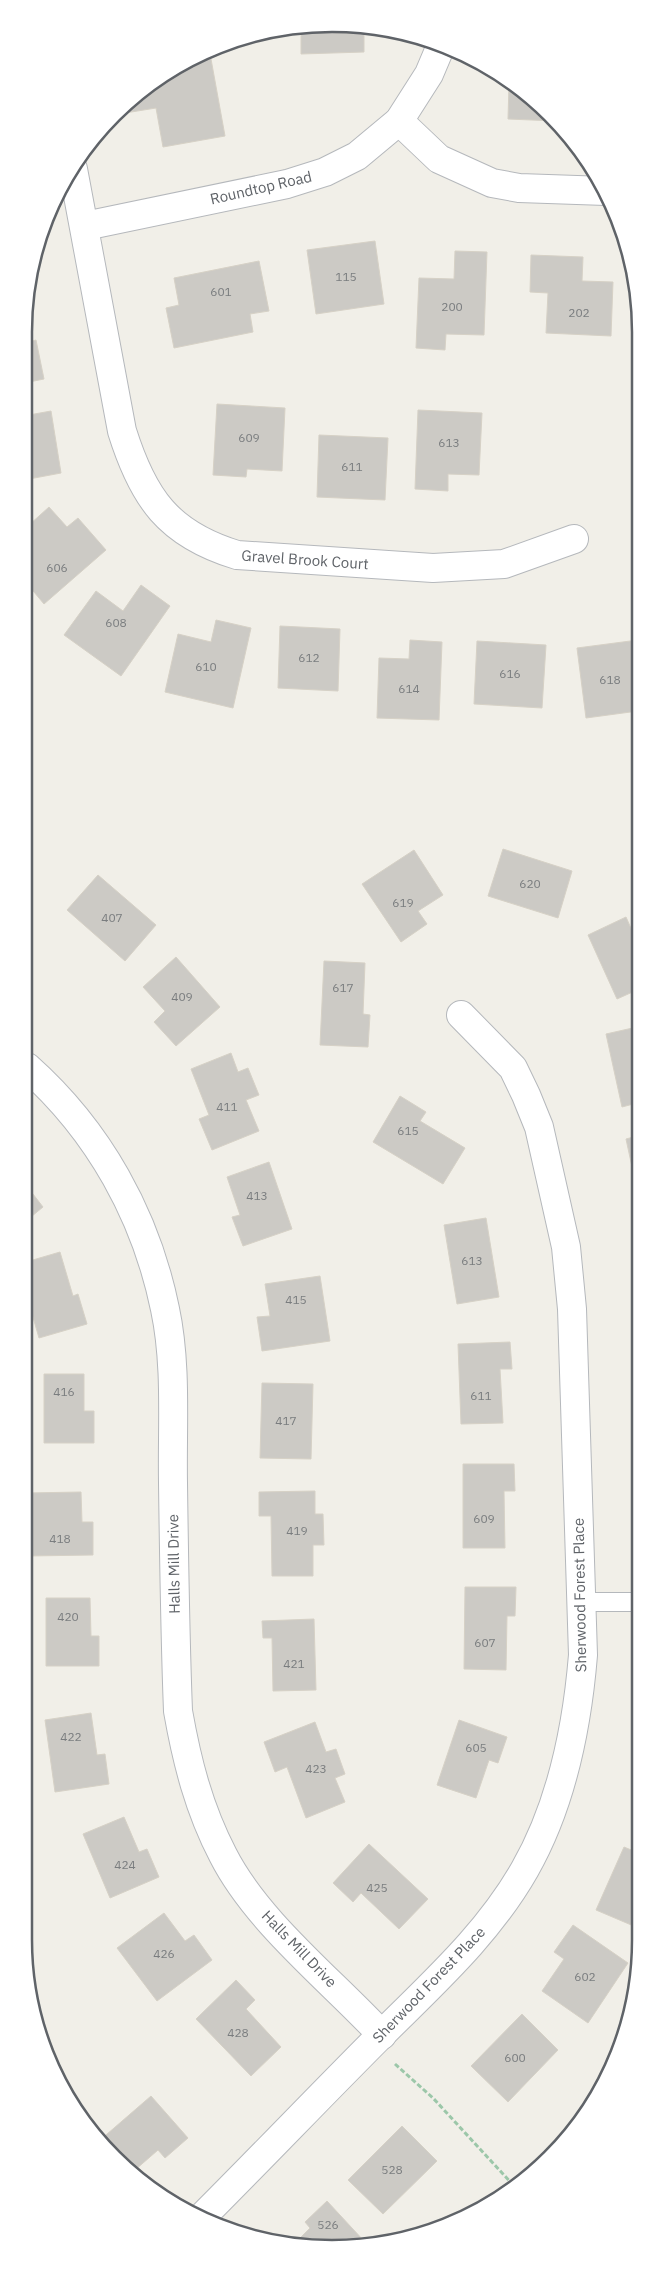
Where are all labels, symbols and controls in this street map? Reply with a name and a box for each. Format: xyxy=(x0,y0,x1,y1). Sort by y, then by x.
street label: Roundtop Road xyxy=(208,167,314,208)
house number: 115 xyxy=(335,269,357,284)
house number: 601 xyxy=(210,284,232,299)
house number: 200 xyxy=(441,299,463,314)
house number: 202 xyxy=(568,305,590,320)
house number: 609 xyxy=(238,430,260,445)
house number: 613 xyxy=(438,435,460,450)
house number: 611 xyxy=(341,459,363,474)
street label: Gravel Brook Court xyxy=(241,546,369,573)
house number: 606 xyxy=(46,560,68,575)
house number: 608 xyxy=(105,615,127,630)
house number: 612 xyxy=(298,650,320,665)
house number: 610 xyxy=(195,659,217,674)
house number: 616 xyxy=(499,666,521,681)
house number: 618 xyxy=(599,672,621,687)
house number: 614 xyxy=(398,681,420,696)
house number: 620 xyxy=(519,876,541,891)
house number: 619 xyxy=(392,895,414,910)
house number: 407 xyxy=(101,910,123,925)
house number: 617 xyxy=(332,980,354,995)
house number: 409 xyxy=(171,989,193,1004)
house number: 411 xyxy=(216,1099,238,1114)
house number: 615 xyxy=(397,1123,419,1138)
house number: 413 xyxy=(246,1188,268,1203)
house number: 613 xyxy=(461,1253,483,1268)
house number: 415 xyxy=(285,1292,307,1307)
house number: 416 xyxy=(53,1384,75,1399)
house number: 611 xyxy=(470,1388,492,1403)
house number: 417 xyxy=(275,1413,297,1428)
house number: 609 xyxy=(473,1511,495,1526)
street label: Halls Mill Drive xyxy=(163,1514,184,1614)
street label: Sherwood Forest Place xyxy=(569,1518,590,1672)
house number: 419 xyxy=(286,1523,308,1538)
house number: 418 xyxy=(49,1531,71,1546)
house number: 420 xyxy=(57,1609,79,1624)
house number: 607 xyxy=(474,1635,496,1650)
house number: 421 xyxy=(283,1656,305,1671)
house number: 422 xyxy=(60,1729,82,1744)
house number: 605 xyxy=(465,1740,487,1755)
house number: 423 xyxy=(305,1761,327,1776)
house number: 424 xyxy=(114,1857,136,1872)
house number: 425 xyxy=(366,1880,388,1895)
street label: Halls Mill Drive xyxy=(258,1906,341,1991)
street label: Sherwood Forest Place xyxy=(368,1922,489,2047)
house number: 426 xyxy=(153,1946,175,1961)
house number: 602 xyxy=(574,1969,596,1984)
house number: 428 xyxy=(227,2025,249,2040)
house number: 600 xyxy=(504,2050,526,2065)
house number: 528 xyxy=(381,2162,403,2177)
house number: 526 xyxy=(317,2217,339,2232)

